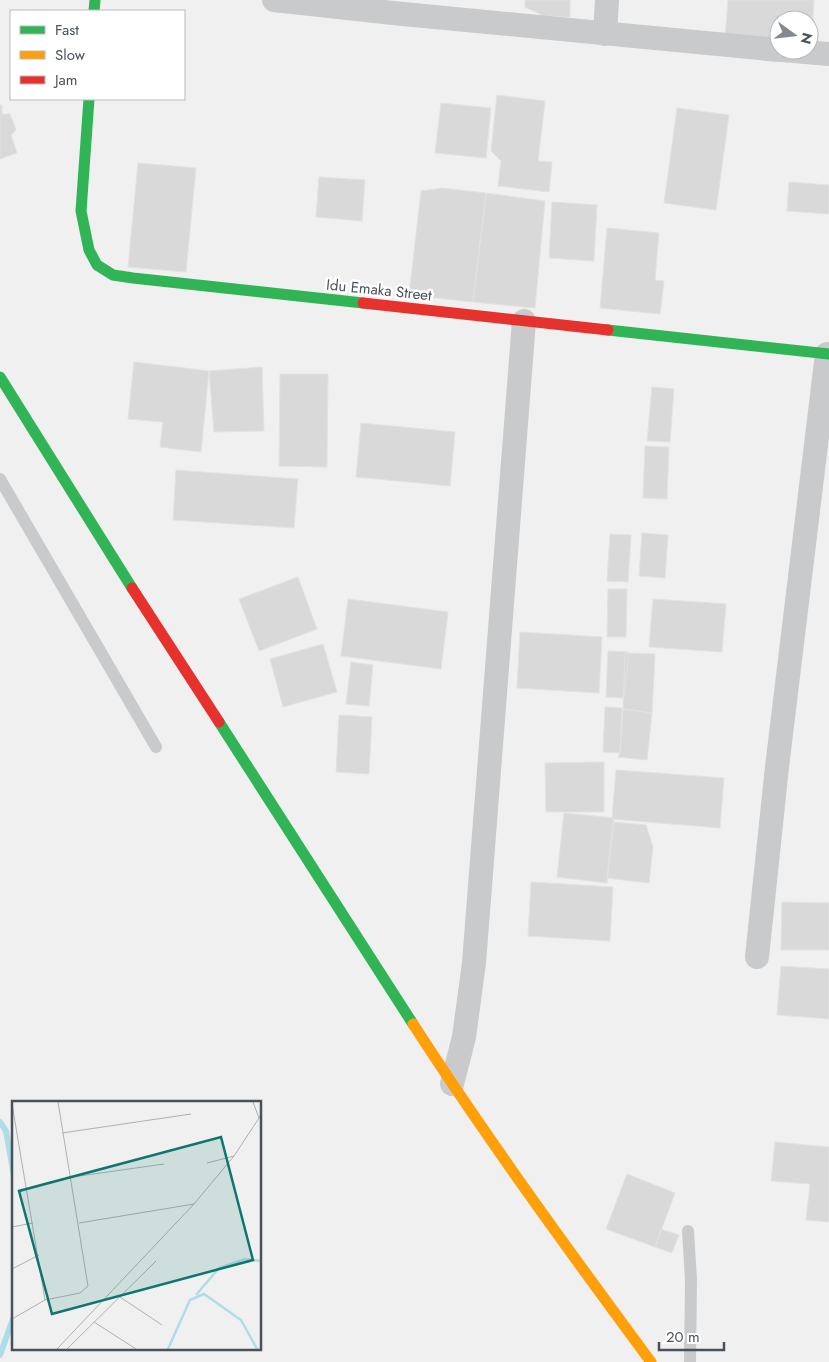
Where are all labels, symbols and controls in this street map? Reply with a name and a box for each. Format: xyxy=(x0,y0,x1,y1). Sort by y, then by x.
legend xyxy=(10,10,185,100)
north arrow xyxy=(769,10,819,60)
text: Fast xyxy=(55,19,79,41)
text: N xyxy=(795,30,818,46)
text: Slow xyxy=(55,44,86,66)
text: Jam xyxy=(53,69,78,91)
street label: Idu Emaka Street xyxy=(325,274,433,307)
inset map xyxy=(12,1101,261,1350)
scale bar xyxy=(659,1320,724,1352)
text: 20 m xyxy=(666,1326,700,1348)

